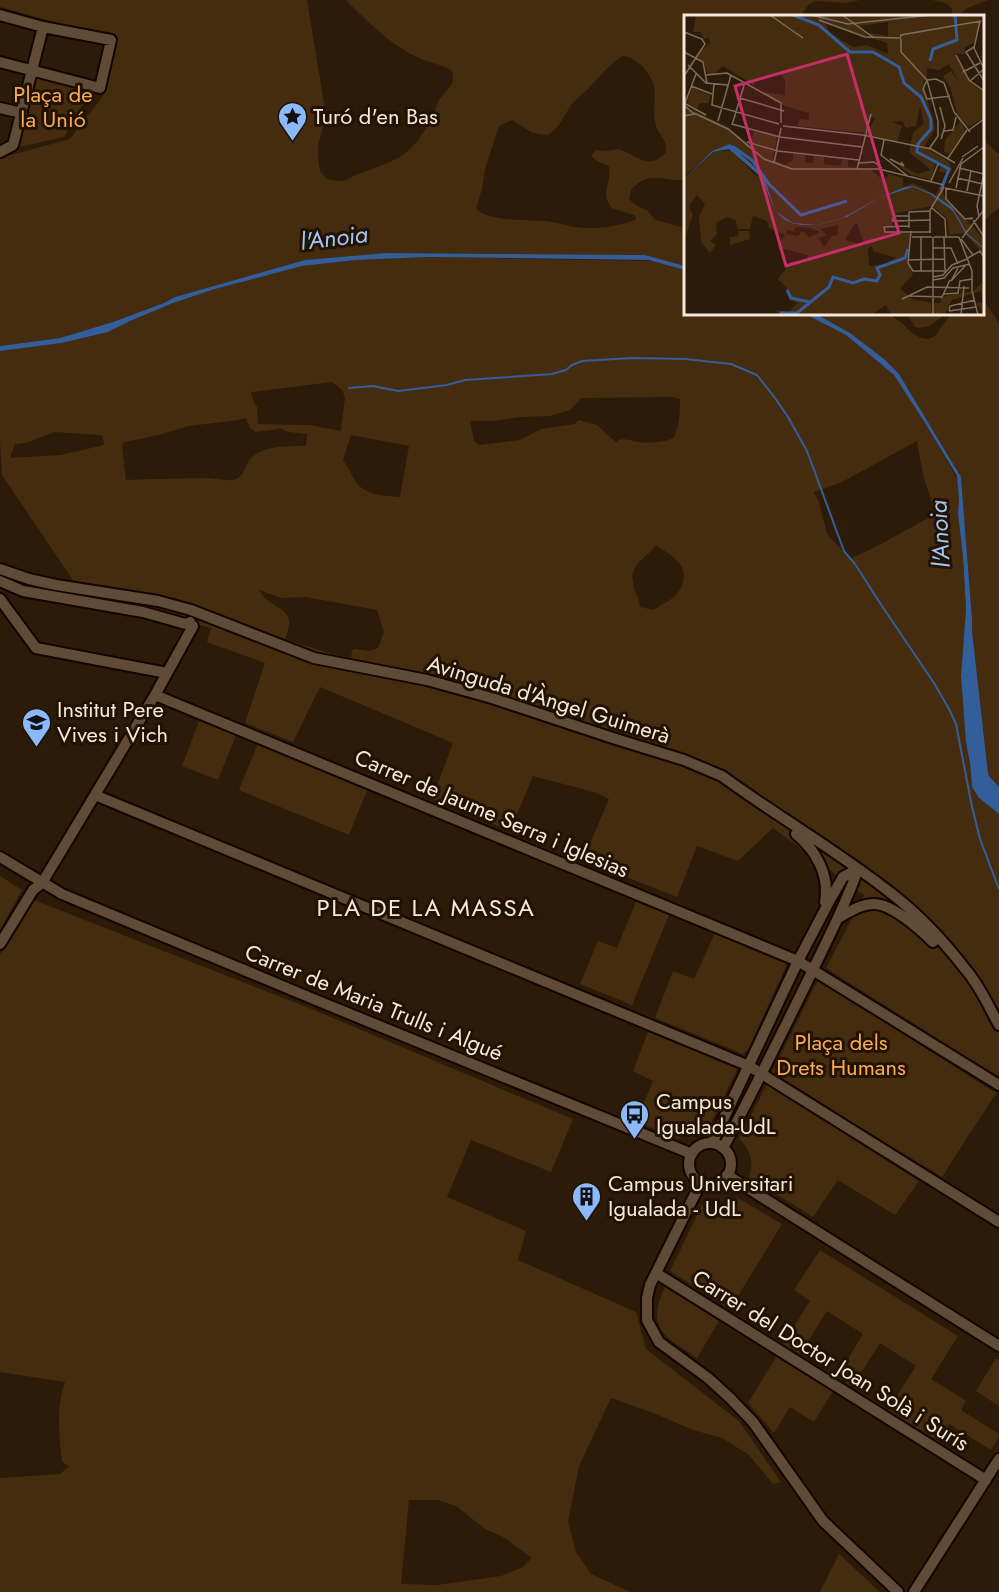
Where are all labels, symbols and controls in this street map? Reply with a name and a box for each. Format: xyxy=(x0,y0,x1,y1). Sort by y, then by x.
inset map xyxy=(684,15,984,315)
park label: Plaça de la Unió xyxy=(13,78,93,135)
place icon: Turó d'en Bas xyxy=(276,100,308,142)
place label: Turó d'en Bas xyxy=(313,100,438,132)
water label: l'Anoia xyxy=(298,216,370,259)
water label: l'Anoia xyxy=(920,499,959,569)
street label: Avinguda d'Àngel Guimerà xyxy=(424,647,674,751)
place label: Institut Pere Vives i Vich xyxy=(57,693,168,750)
school or university icon: Institut Pere Vives i Vich xyxy=(20,706,52,748)
street label: Carrer de Jaume Serra i Iglesias xyxy=(350,741,634,885)
district label: PLA DE LA MASSA xyxy=(317,890,535,925)
street label: Carrer de Maria Trulls i Algué xyxy=(240,936,508,1068)
park label: Plaça dels Drets Humans xyxy=(776,1026,906,1083)
place label: Campus Igualada-UdL xyxy=(656,1085,776,1142)
bus stop icon: Campus Igualada-UdL xyxy=(619,1098,651,1140)
place label: Campus Universitari Igualada - UdL xyxy=(608,1167,793,1224)
building icon: Campus Universitari Igualada - UdL xyxy=(571,1180,603,1222)
street label: Carrer del Doctor Joan Solà i Surís xyxy=(686,1261,976,1459)

